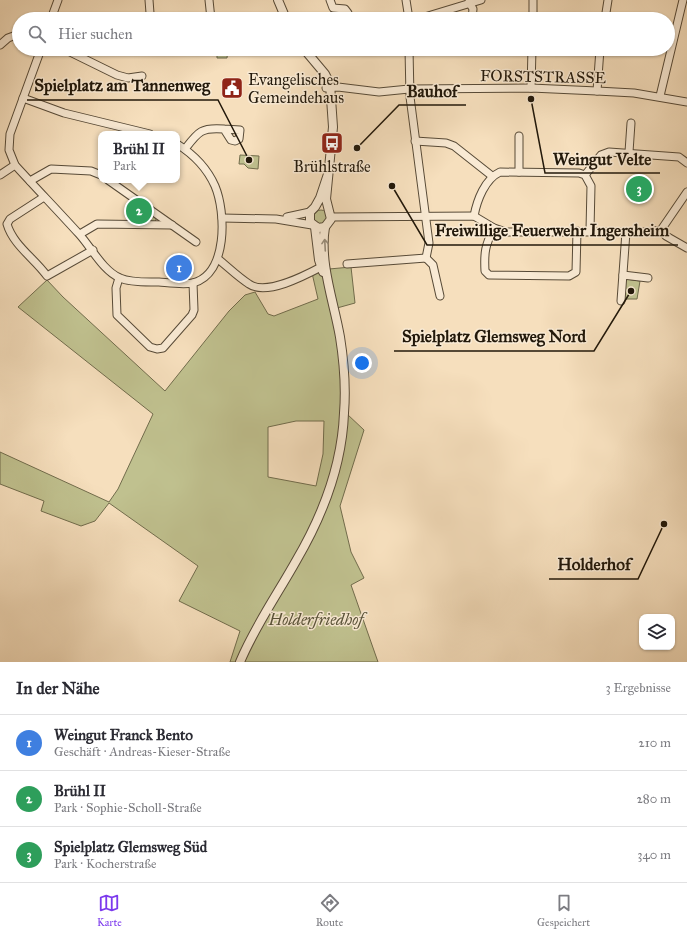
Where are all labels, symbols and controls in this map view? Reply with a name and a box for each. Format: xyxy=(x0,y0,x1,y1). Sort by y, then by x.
search box xyxy=(12,12,675,56)
icon: search xyxy=(26,23,48,45)
text: Hier suchen xyxy=(58,25,133,43)
street label: FORSTSTRASSE xyxy=(480,66,606,87)
place label: Evangelisches Gemeindehaus xyxy=(248,70,344,107)
callout: Spielplatz am Tannenweg xyxy=(27,71,218,100)
text: Spielplatz am Tannenweg xyxy=(34,75,211,96)
public building icon: Evangelisches Gemeindehaus xyxy=(219,75,245,101)
callout: Bauhof xyxy=(399,76,466,105)
text: Bauhof xyxy=(406,81,461,102)
bus stop icon: Brühlstraße xyxy=(319,130,345,156)
popup xyxy=(98,131,180,183)
text: Brühl II xyxy=(113,140,165,158)
callout: Weingut Velte xyxy=(545,144,660,173)
text: Weingut Velte xyxy=(553,149,651,170)
place label: Brühlstraße xyxy=(293,157,371,176)
text: Park xyxy=(113,158,136,174)
pin: 3 xyxy=(626,174,652,204)
pin: 2 xyxy=(126,196,152,226)
callout: Freiwillige Feuerwehr Ingersheim xyxy=(427,216,678,245)
text: Freiwillige Feuerwehr Ingersheim xyxy=(435,220,670,241)
one-way arrow xyxy=(321,239,328,252)
pin: 1 xyxy=(166,253,192,283)
callout: Spielplatz Glemsweg Nord xyxy=(394,322,594,351)
text: Spielplatz Glemsweg Nord xyxy=(402,326,586,347)
your location xyxy=(352,353,372,373)
callout: Holderhof xyxy=(549,550,638,579)
text: Holderhof xyxy=(557,554,634,575)
park label: Holderfriedhof xyxy=(267,610,368,629)
map controls xyxy=(639,614,675,650)
button: layers xyxy=(639,614,675,650)
text: In der Nähe xyxy=(16,678,100,699)
text: 3 Ergebnisse xyxy=(606,680,671,696)
text: Weingut Franck Bento xyxy=(54,726,193,744)
text: 1 xyxy=(26,735,32,751)
text: 210 m xyxy=(638,735,671,751)
text: Geschäft · Andreas-Kieser-Straße xyxy=(54,744,230,760)
text: Brühl II xyxy=(54,782,106,800)
text: 2 xyxy=(26,791,32,807)
text: 280 m xyxy=(636,791,671,807)
text: Park · Sophie-Scholl-Straße xyxy=(54,800,202,816)
text: Spielplatz Glemsweg Süd xyxy=(54,838,207,856)
text: 3 xyxy=(26,847,32,863)
text: 340 m xyxy=(637,847,671,863)
text: Park · Kocherstraße xyxy=(54,856,156,872)
tab: Karte xyxy=(97,892,122,929)
tab: Route xyxy=(316,892,343,929)
tab: Gespeichert xyxy=(537,892,590,929)

